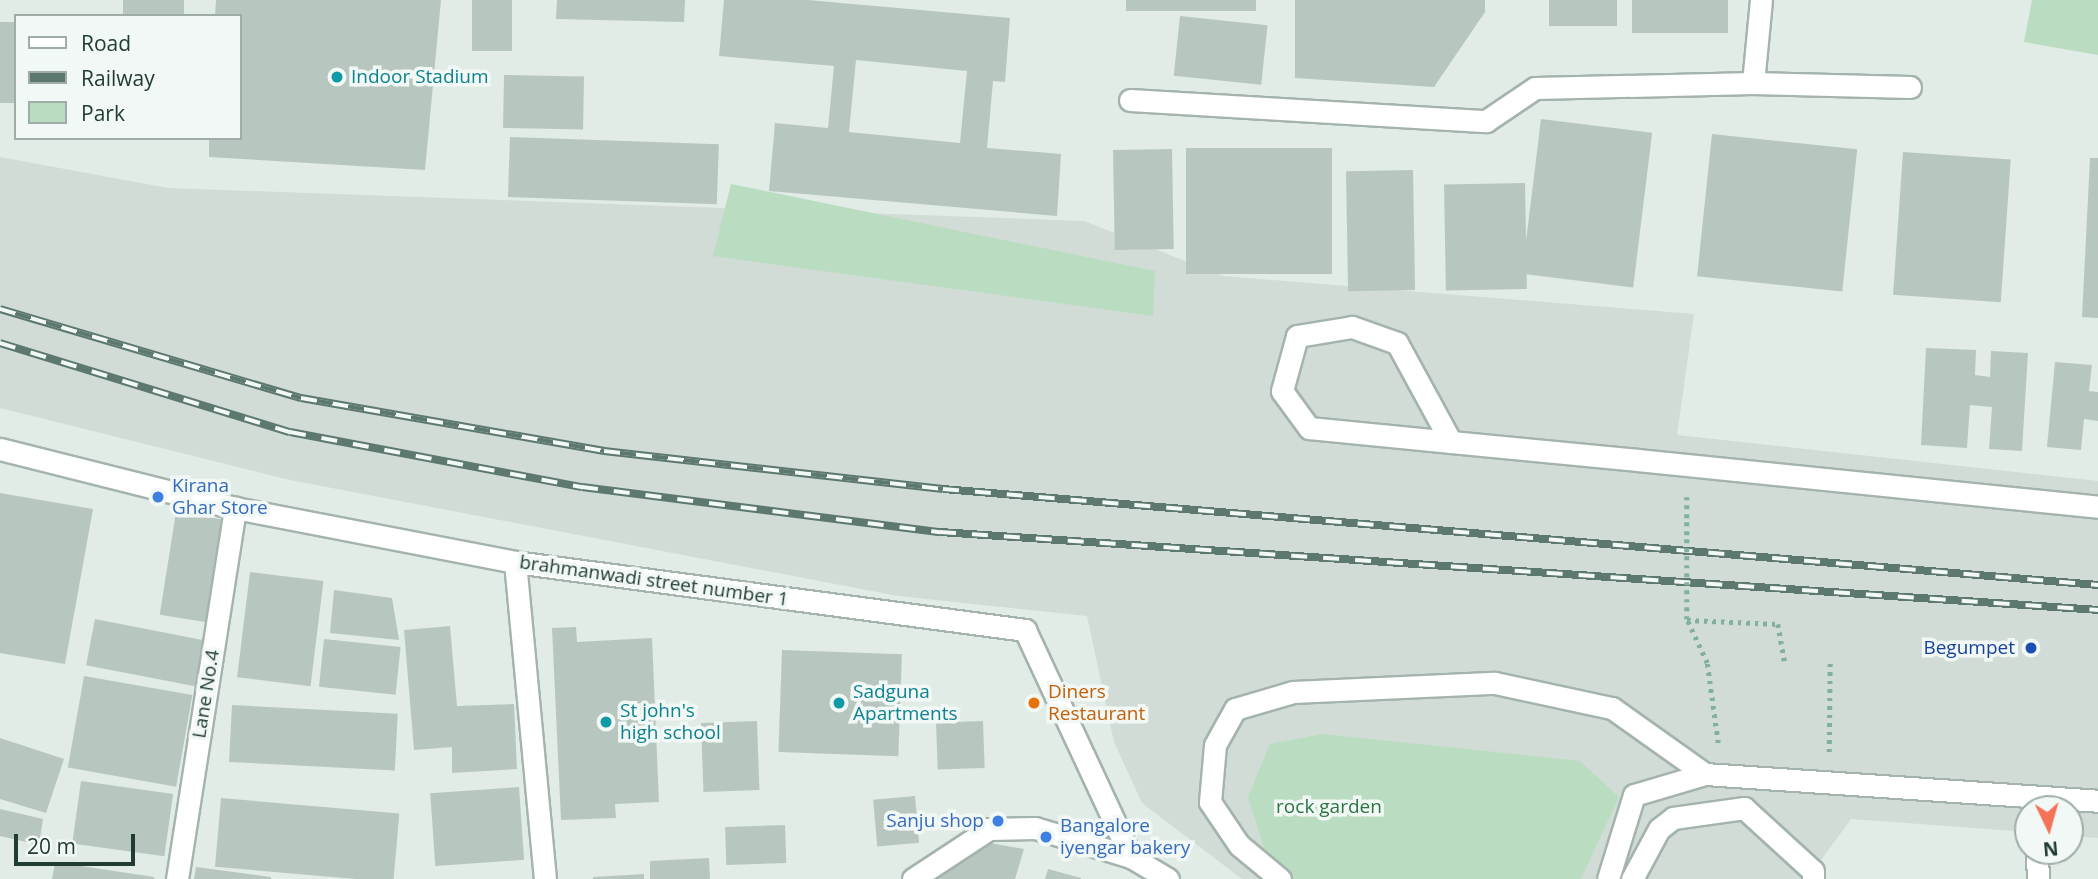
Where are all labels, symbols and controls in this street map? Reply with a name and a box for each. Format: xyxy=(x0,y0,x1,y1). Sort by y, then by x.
legend xyxy=(14,14,242,140)
text: Road xyxy=(81,29,131,57)
text: Railway xyxy=(81,64,155,92)
place label: Indoor Stadium xyxy=(351,66,489,88)
marker: Indoor Stadium xyxy=(329,69,345,85)
text: Park xyxy=(81,99,125,127)
place label: Kirana Ghar Store xyxy=(172,475,268,519)
marker: Kirana Ghar Store xyxy=(150,489,166,505)
street label: brahmanwadi street number 1 xyxy=(518,551,790,611)
place label: Begumpet xyxy=(1923,637,2015,659)
marker: Begumpet xyxy=(2021,638,2041,658)
street label: Lane No.4 xyxy=(188,648,224,740)
place label: Sadguna Apartments xyxy=(853,681,957,725)
place label: Diners Restaurant xyxy=(1048,681,1145,725)
marker: Sadguna Apartments xyxy=(831,695,847,711)
marker: Diners Restaurant xyxy=(1026,695,1042,711)
place label: St john's high school xyxy=(620,700,721,744)
marker: St john's high school xyxy=(598,714,614,730)
north arrow xyxy=(2014,795,2084,865)
park label: rock garden xyxy=(1276,796,1382,818)
place label: Sanju shop xyxy=(886,810,984,832)
marker: Sanju shop xyxy=(990,813,1006,829)
place label: Bangalore iyengar bakery xyxy=(1060,815,1190,859)
scale bar xyxy=(18,820,138,864)
marker: Bangalore iyengar bakery xyxy=(1038,829,1054,845)
text: 20 m xyxy=(27,832,76,860)
text: N xyxy=(2042,835,2059,863)

